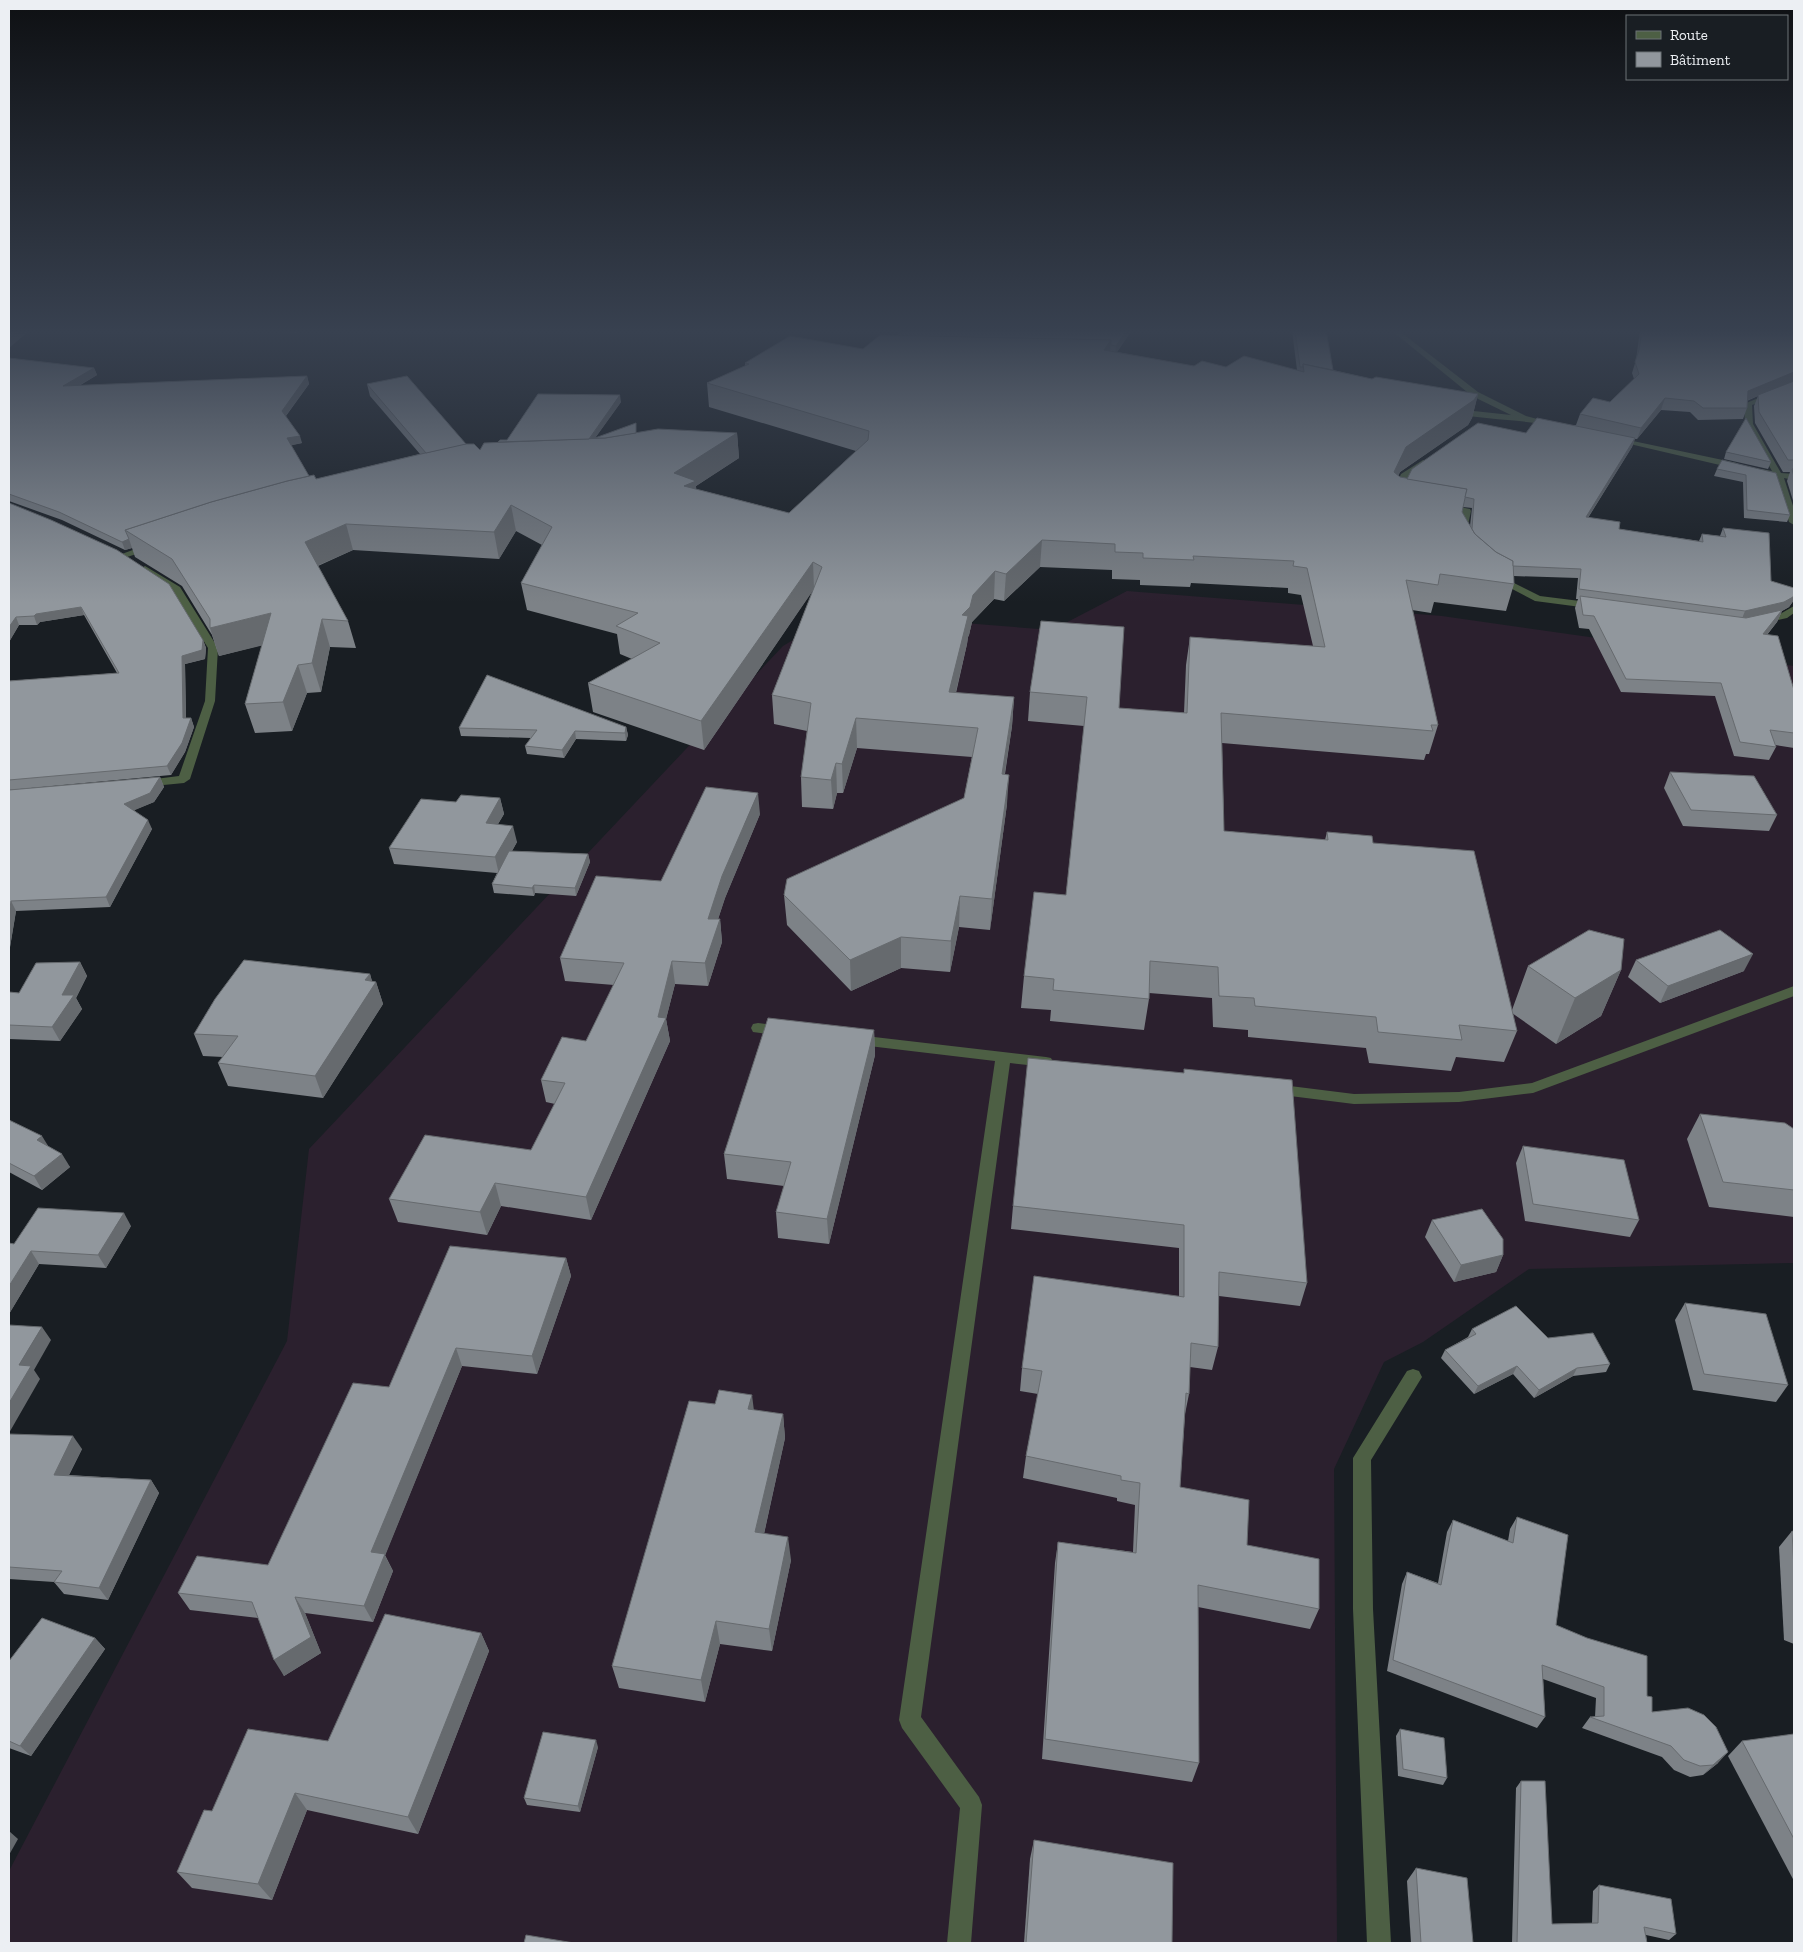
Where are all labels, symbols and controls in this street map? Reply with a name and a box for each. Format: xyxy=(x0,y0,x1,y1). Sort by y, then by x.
legend xyxy=(1626,15,1788,80)
text: Route xyxy=(1670,26,1708,44)
text: Bâtiment xyxy=(1670,51,1731,69)

